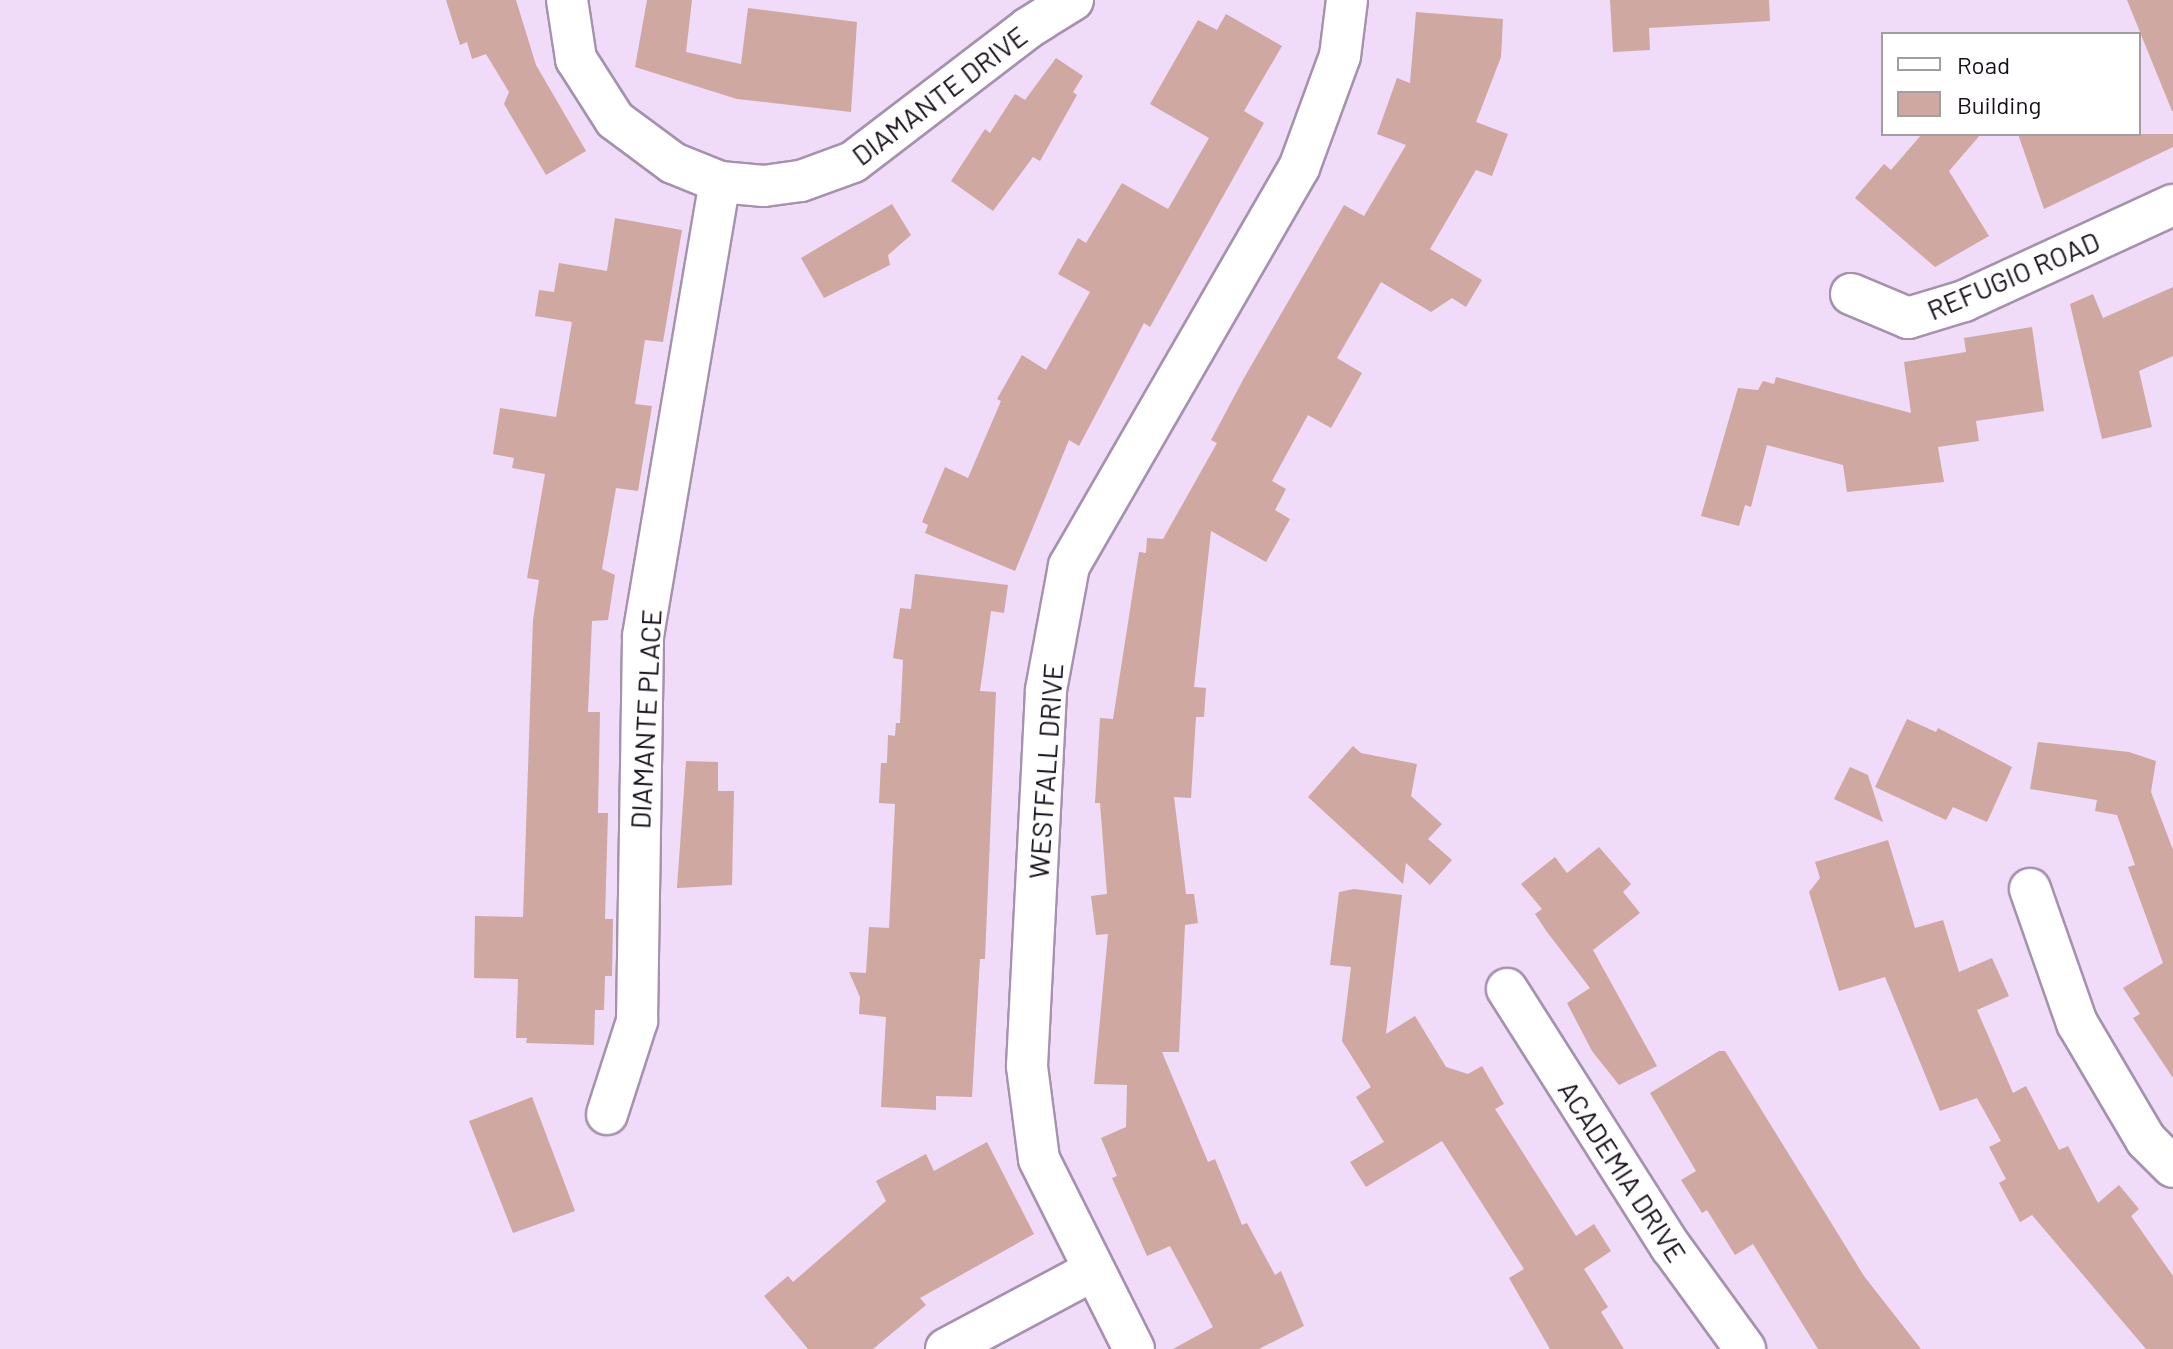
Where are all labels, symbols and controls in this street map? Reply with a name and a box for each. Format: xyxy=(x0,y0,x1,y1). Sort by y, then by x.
street label: DIAMANTE DRIVE xyxy=(845,18,1033,172)
legend xyxy=(1881,32,2141,136)
text: Road xyxy=(1957,50,2010,79)
text: Building xyxy=(1957,90,2041,119)
street label: REFUGIO ROAD xyxy=(1922,224,2104,326)
street label: DIAMANTE PLACE xyxy=(622,608,668,830)
street label: WESTFALL DRIVE xyxy=(1021,662,1069,880)
street label: ACADEMIA DRIVE xyxy=(1552,1074,1694,1268)

